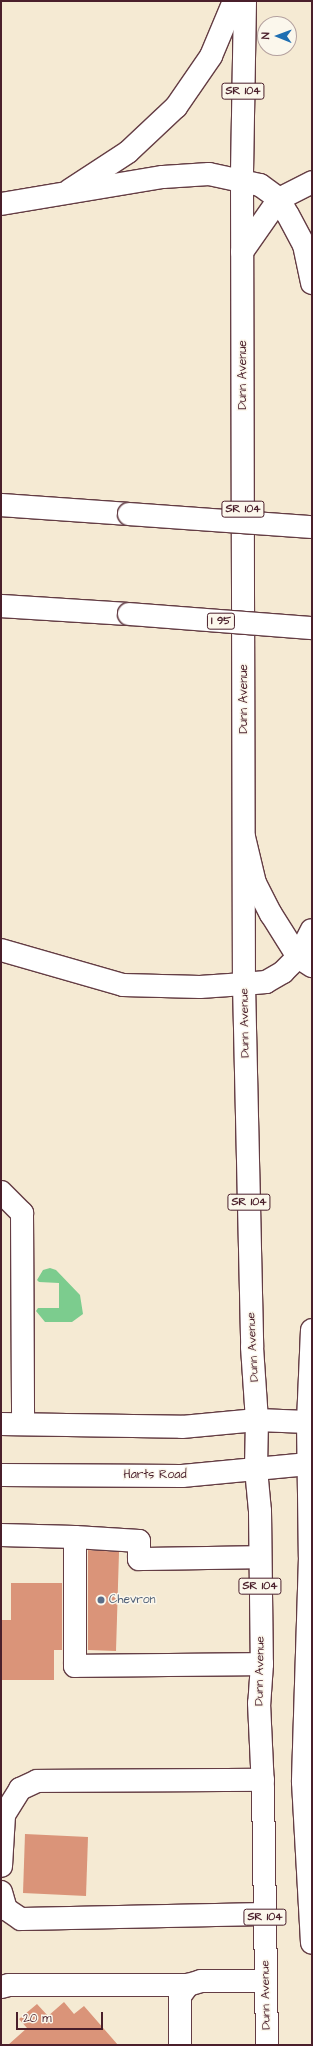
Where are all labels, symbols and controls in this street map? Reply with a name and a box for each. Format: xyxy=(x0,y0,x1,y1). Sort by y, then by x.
north arrow xyxy=(257,16,297,56)
text: N xyxy=(258,32,273,39)
road number: SR 104 xyxy=(221,82,265,100)
street label: Dunn Avenue xyxy=(236,340,250,410)
road number: SR 104 xyxy=(221,500,265,518)
road number: I 95 xyxy=(206,612,236,630)
street label: Dunn Avenue xyxy=(237,664,251,734)
street label: Dunn Avenue xyxy=(237,988,253,1058)
road number: SR 104 xyxy=(227,1193,271,1211)
street label: Dunn Avenue xyxy=(244,1312,262,1382)
street label: Harts Road xyxy=(123,1468,187,1482)
road number: SR 104 xyxy=(238,1577,282,1595)
place label: Chevron xyxy=(109,1593,156,1607)
marker: Chevron xyxy=(96,1595,106,1605)
street label: Dunn Avenue xyxy=(252,1636,268,1706)
road number: SR 104 xyxy=(243,1908,287,1926)
street label: Dunn Avenue xyxy=(258,1960,274,2030)
scale bar xyxy=(18,2004,105,2030)
text: 20 m xyxy=(23,2010,52,2027)

